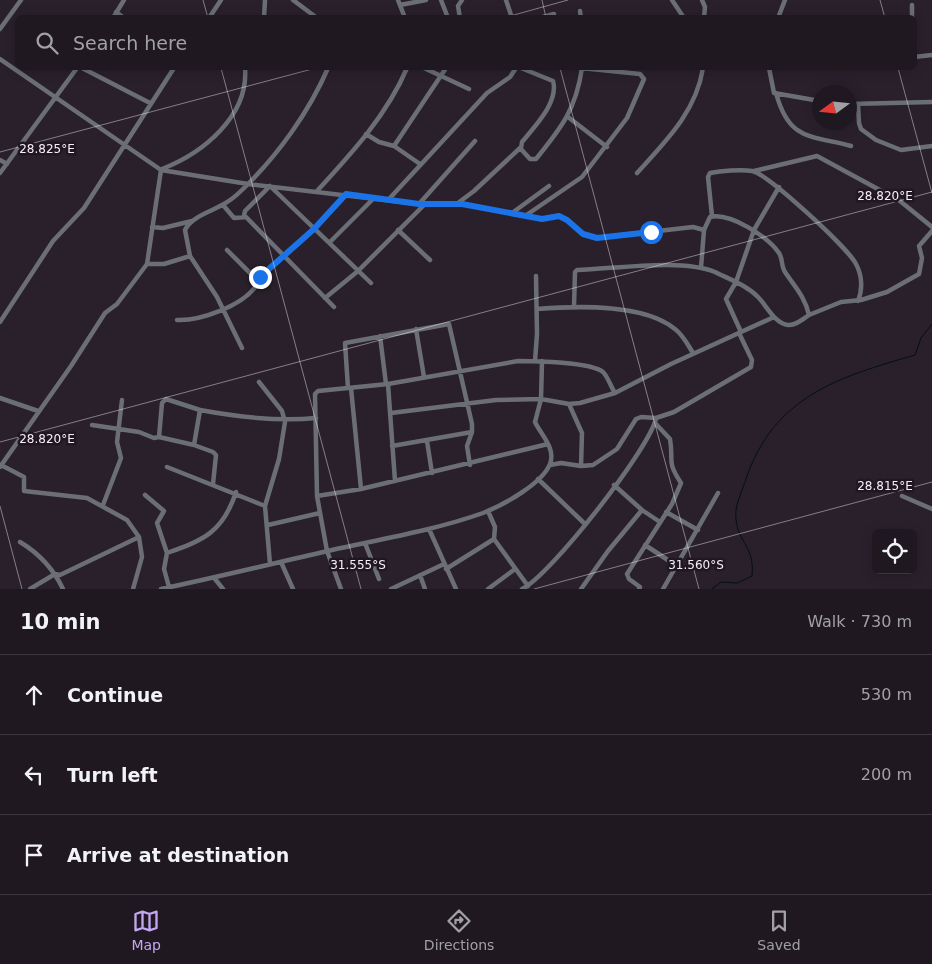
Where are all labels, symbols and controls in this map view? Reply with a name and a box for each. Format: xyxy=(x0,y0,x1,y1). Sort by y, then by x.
search box xyxy=(15,15,917,70)
icon: search xyxy=(33,29,61,57)
text: Search here xyxy=(73,32,187,54)
north arrow xyxy=(812,85,857,130)
text: 28.825°E xyxy=(19,142,75,156)
text: 28.820°E xyxy=(857,189,913,203)
route start xyxy=(640,221,663,244)
route end xyxy=(249,266,272,289)
text: 28.820°E xyxy=(19,432,75,446)
text: 28.815°E xyxy=(857,479,913,493)
map controls xyxy=(872,529,917,574)
button: locate xyxy=(872,529,917,574)
text: 31.555°S xyxy=(330,558,386,572)
text: 31.560°S xyxy=(668,558,724,572)
text: 10 min xyxy=(20,610,101,634)
text: Walk · 730 m xyxy=(807,612,912,631)
icon: ahead xyxy=(20,681,48,709)
text: Continue xyxy=(67,684,163,706)
text: 530 m xyxy=(861,685,912,704)
icon: left xyxy=(20,761,48,789)
text: Turn left xyxy=(67,764,158,786)
text: 200 m xyxy=(861,765,912,784)
icon: arrive xyxy=(20,841,48,869)
text: Arrive at destination xyxy=(67,844,289,866)
tab: Map xyxy=(131,907,161,953)
tab: Directions xyxy=(424,907,494,953)
tab: Saved xyxy=(757,907,801,953)

